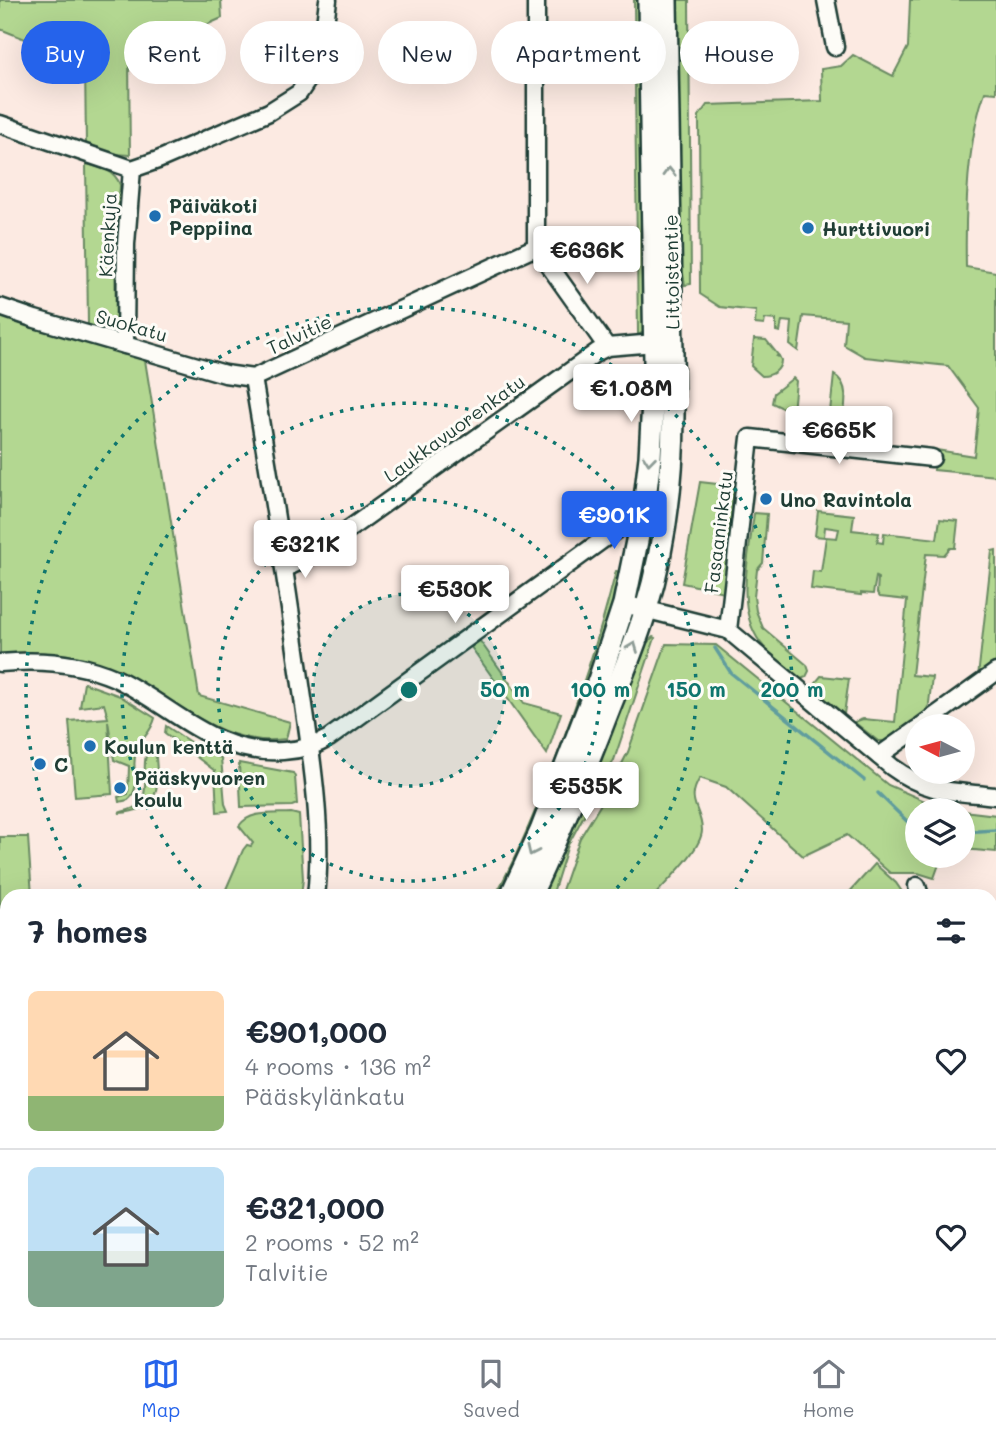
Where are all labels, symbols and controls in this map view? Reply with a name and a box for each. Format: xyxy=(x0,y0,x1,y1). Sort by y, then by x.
chip: Buy xyxy=(21,21,110,84)
chip: Rent xyxy=(124,21,226,84)
chip: Filters xyxy=(240,21,364,84)
chip: New xyxy=(378,21,477,84)
chip: Apartment xyxy=(491,21,666,84)
chip: House xyxy=(680,21,799,84)
one-way arrow xyxy=(661,166,677,176)
street label: Käenkuja xyxy=(92,192,122,278)
place label: Päiväkoti Peppiina xyxy=(169,193,258,240)
marker: Päiväkoti Peppiina xyxy=(147,208,163,224)
street label: Littoistentie xyxy=(657,214,685,330)
place label: Hurttivuori xyxy=(822,216,930,241)
marker: Hurttivuori xyxy=(800,220,816,236)
pin: €636K xyxy=(538,226,636,286)
text: €636K xyxy=(549,234,625,264)
street label: Suokatu xyxy=(93,303,171,347)
street label: Talvitie xyxy=(262,308,336,360)
pin: €1.08M xyxy=(574,364,688,424)
street label: Laukkavuorenkatu xyxy=(379,368,529,488)
text: €1.08M xyxy=(589,372,673,402)
pin: €665K xyxy=(790,406,888,466)
text: €665K xyxy=(801,414,877,444)
one-way arrow xyxy=(642,454,657,466)
street label: Fasaaninkatu xyxy=(698,469,738,595)
place label: Uno Ravintola xyxy=(780,487,912,512)
pin: €901K xyxy=(565,491,663,551)
marker: Uno Ravintola xyxy=(758,491,774,507)
text: €901K xyxy=(578,499,650,529)
pin: €321K xyxy=(256,520,354,580)
text: €321K xyxy=(270,528,340,558)
pin: €530K xyxy=(406,566,504,625)
text: €530K xyxy=(417,573,493,603)
one-way arrow xyxy=(625,641,639,653)
text: 50 m xyxy=(480,675,530,702)
text: 100 m xyxy=(570,675,630,702)
text: 150 m xyxy=(666,675,726,702)
text: 200 m xyxy=(761,675,823,702)
centre of rings xyxy=(397,678,421,702)
north arrow xyxy=(905,714,975,784)
map controls xyxy=(905,714,975,868)
place label: Koulun kenttä xyxy=(104,734,234,759)
marker: Koulun kenttä xyxy=(82,738,98,754)
place label: C xyxy=(54,752,68,777)
marker: C xyxy=(32,756,48,772)
pin: €535K xyxy=(537,762,635,822)
place label: Pääskyvuoren koulu xyxy=(134,765,265,812)
text: €535K xyxy=(549,770,623,800)
marker: Pääskyvuoren koulu xyxy=(112,780,128,796)
button: layers xyxy=(905,798,975,868)
one-way arrow xyxy=(526,844,540,857)
text: 7 homes xyxy=(28,911,148,951)
icon: filters xyxy=(932,912,970,950)
text: €901,000 xyxy=(245,1011,387,1051)
icon: home xyxy=(84,1019,168,1103)
icon: heart xyxy=(932,1042,970,1080)
text: 4 rooms · 136 m² xyxy=(245,1051,431,1081)
text: Pääskylänkatu xyxy=(245,1081,405,1111)
text: €321,000 xyxy=(245,1187,384,1227)
icon: home xyxy=(84,1195,168,1279)
icon: heart xyxy=(932,1218,970,1256)
text: 2 rooms · 52 m² xyxy=(245,1227,419,1257)
text: Talvitie xyxy=(245,1257,329,1287)
tab: Map xyxy=(142,1355,180,1422)
tab: Saved xyxy=(463,1355,520,1422)
tab: Home xyxy=(803,1355,854,1422)

